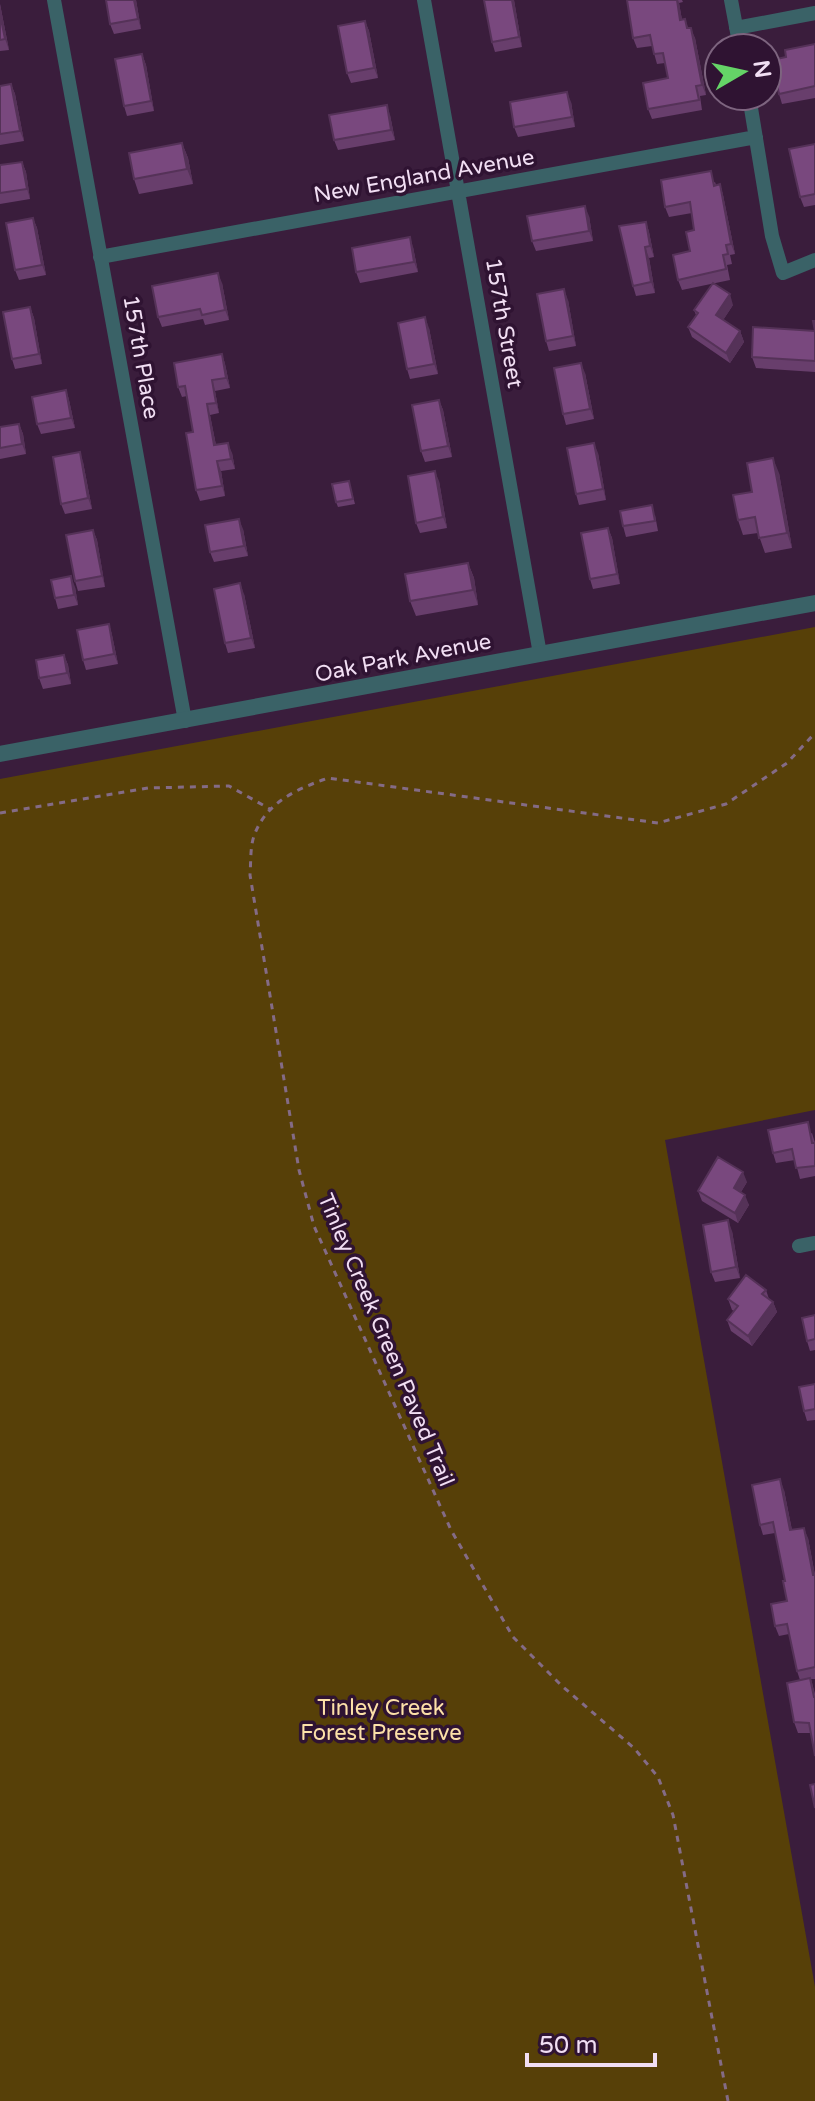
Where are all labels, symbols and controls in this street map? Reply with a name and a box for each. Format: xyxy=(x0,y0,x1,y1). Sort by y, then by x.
north arrow xyxy=(703,32,783,112)
text: N xyxy=(748,58,776,80)
street label: New England Avenue xyxy=(312,144,536,208)
street label: 157th Street xyxy=(480,256,528,390)
street label: 157th Place xyxy=(117,293,165,421)
street label: Oak Park Avenue xyxy=(313,628,493,688)
street label: Tinley Creek Green Paved Trail xyxy=(312,1190,460,1490)
park label: Tinley Creek Forest Preserve xyxy=(300,1695,462,1746)
scale bar xyxy=(527,2017,655,2067)
text: 50 m xyxy=(539,2031,597,2060)

